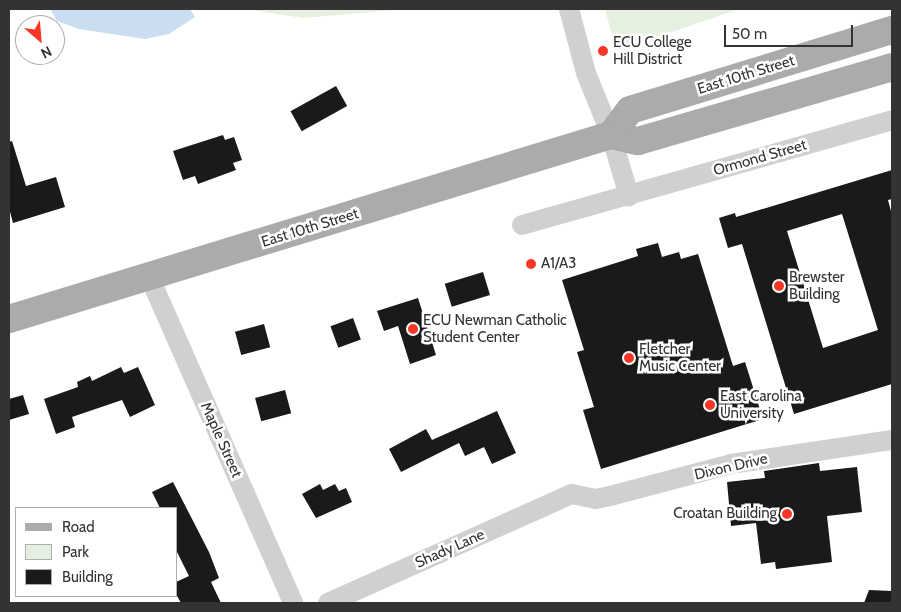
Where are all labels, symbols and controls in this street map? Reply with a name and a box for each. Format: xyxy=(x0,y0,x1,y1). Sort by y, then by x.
north arrow xyxy=(15,15,65,65)
scale bar xyxy=(726,15,855,47)
text: 50 m xyxy=(732,25,767,43)
place label: ECU College Hill District xyxy=(613,33,692,68)
text: N xyxy=(38,42,55,63)
marker: ECU College Hill District xyxy=(597,45,609,57)
street label: East 10th Street xyxy=(695,52,797,98)
street label: Ormond Street xyxy=(711,136,809,180)
street label: East 10th Street xyxy=(259,205,361,251)
place label: A1/A3 xyxy=(541,255,576,273)
marker: A1/A3 xyxy=(525,258,537,270)
place label: Brewster Building xyxy=(789,268,845,303)
marker: Brewster Building xyxy=(773,280,785,292)
place label: ECU Newman Catholic Student Center xyxy=(423,311,567,346)
marker: ECU Newman Catholic Student Center xyxy=(407,323,419,335)
place label: Fletcher Music Center xyxy=(639,340,721,375)
marker: Fletcher Music Center xyxy=(623,352,635,364)
place label: East Carolina University xyxy=(720,387,802,422)
street label: Maple Street xyxy=(196,399,246,481)
marker: East Carolina University xyxy=(704,399,716,411)
street label: Dixon Drive xyxy=(693,450,769,484)
place label: Croatan Building xyxy=(673,505,777,523)
legend xyxy=(15,507,178,597)
marker: Croatan Building xyxy=(781,508,793,520)
text: Road xyxy=(62,518,95,536)
street label: Shady Lane xyxy=(413,526,487,572)
text: Park xyxy=(62,543,89,561)
text: Building xyxy=(62,568,113,586)

